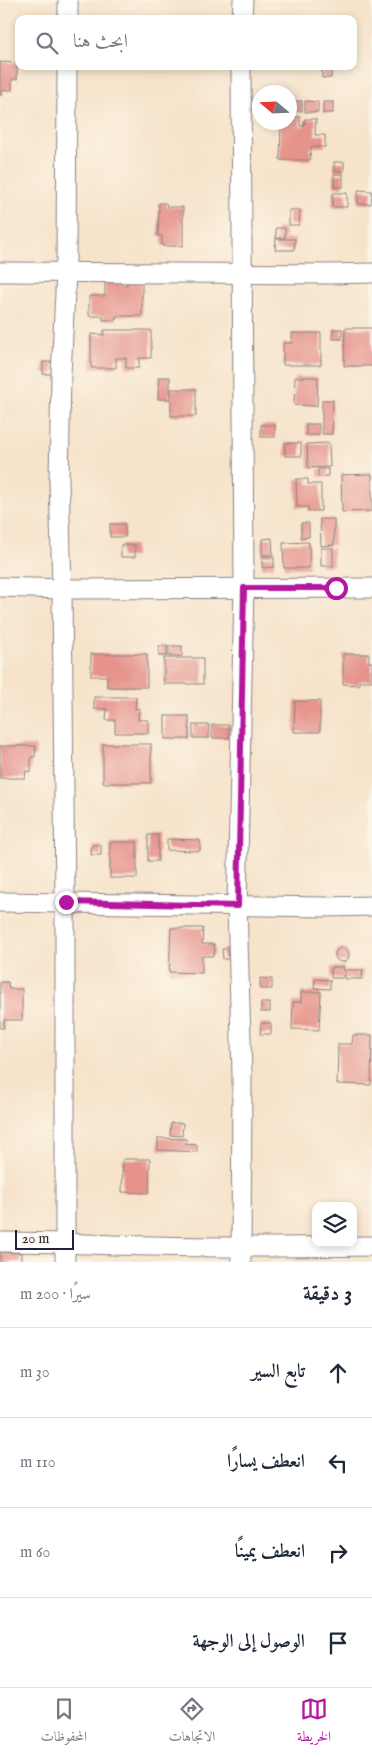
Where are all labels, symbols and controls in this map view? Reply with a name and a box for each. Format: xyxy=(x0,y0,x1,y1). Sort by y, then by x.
search box xyxy=(15,15,357,70)
icon: search xyxy=(33,29,61,57)
text: ابحث هنا xyxy=(73,30,128,54)
north arrow xyxy=(252,85,297,130)
route start xyxy=(325,577,348,600)
route end xyxy=(55,891,78,914)
map controls xyxy=(312,1202,357,1247)
button: layers xyxy=(312,1202,357,1247)
scale bar xyxy=(15,1227,74,1250)
text: 20 m xyxy=(22,1230,49,1248)
text: 3 دقيقة xyxy=(303,1281,352,1308)
text: سيرًا · 200 m xyxy=(20,1285,91,1305)
icon: ahead xyxy=(324,1359,352,1387)
text: تابع السير xyxy=(251,1360,305,1384)
text: 30 m xyxy=(20,1363,50,1383)
icon: left xyxy=(324,1449,352,1477)
text: انعطف يسارًا xyxy=(227,1450,305,1474)
text: 110 m xyxy=(20,1453,56,1473)
icon: right xyxy=(324,1539,352,1567)
text: انعطف يمينًا xyxy=(235,1540,305,1564)
text: 60 m xyxy=(20,1543,50,1563)
icon: arrive xyxy=(324,1629,352,1657)
text: الوصول إلى الوجهة xyxy=(193,1630,305,1654)
tab: المحفوظات xyxy=(41,1695,87,1750)
tab: الاتجاهات xyxy=(169,1695,215,1750)
tab: الخريطة xyxy=(297,1695,331,1750)

